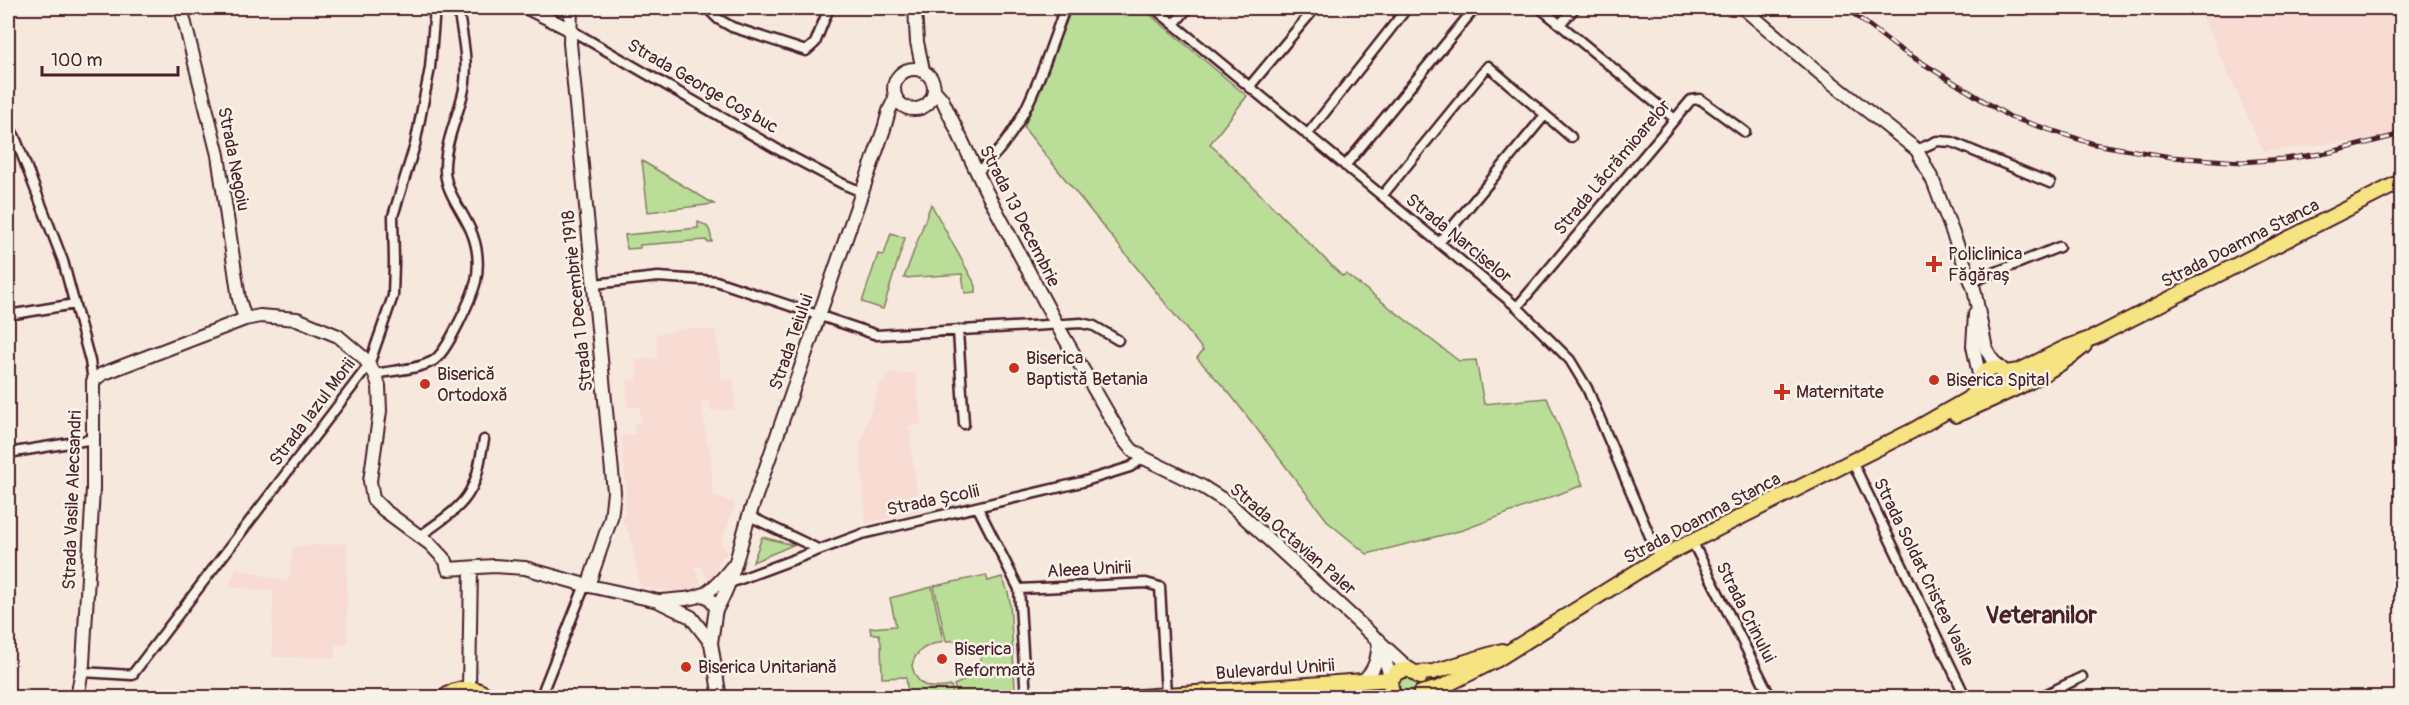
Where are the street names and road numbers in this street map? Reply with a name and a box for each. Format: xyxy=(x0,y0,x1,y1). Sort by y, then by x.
street label: Strada George Coșbuc xyxy=(623,34,783,139)
street label: Strada Lăcrămioarelor xyxy=(1549,94,1676,240)
street label: Strada Negoiu xyxy=(212,105,255,213)
street label: Strada 13 Decembrie xyxy=(974,142,1065,291)
street label: Strada Narciselor xyxy=(1401,188,1517,289)
street label: Strada Doamna Stanca xyxy=(2157,194,2323,293)
street label: Strada 1 Decembrie 1918 xyxy=(557,209,598,393)
street label: Strada Teiului xyxy=(764,291,819,393)
street label: Strada Iazul Morii xyxy=(264,354,360,471)
street label: Strada Vasile Alecsandri xyxy=(58,410,87,590)
street label: Strada Doamna Stanca xyxy=(1620,467,1785,570)
street label: Strada Soldat Cristea Vasile xyxy=(1868,474,1979,670)
street label: Strada Octavian Paler xyxy=(1225,478,1361,601)
street label: Strada Școlii xyxy=(885,479,981,522)
street label: Aleea Unirii xyxy=(1046,556,1132,583)
street label: Strada Crinului xyxy=(1710,558,1781,666)
street label: Bulevardul Unirii xyxy=(1215,654,1335,685)

